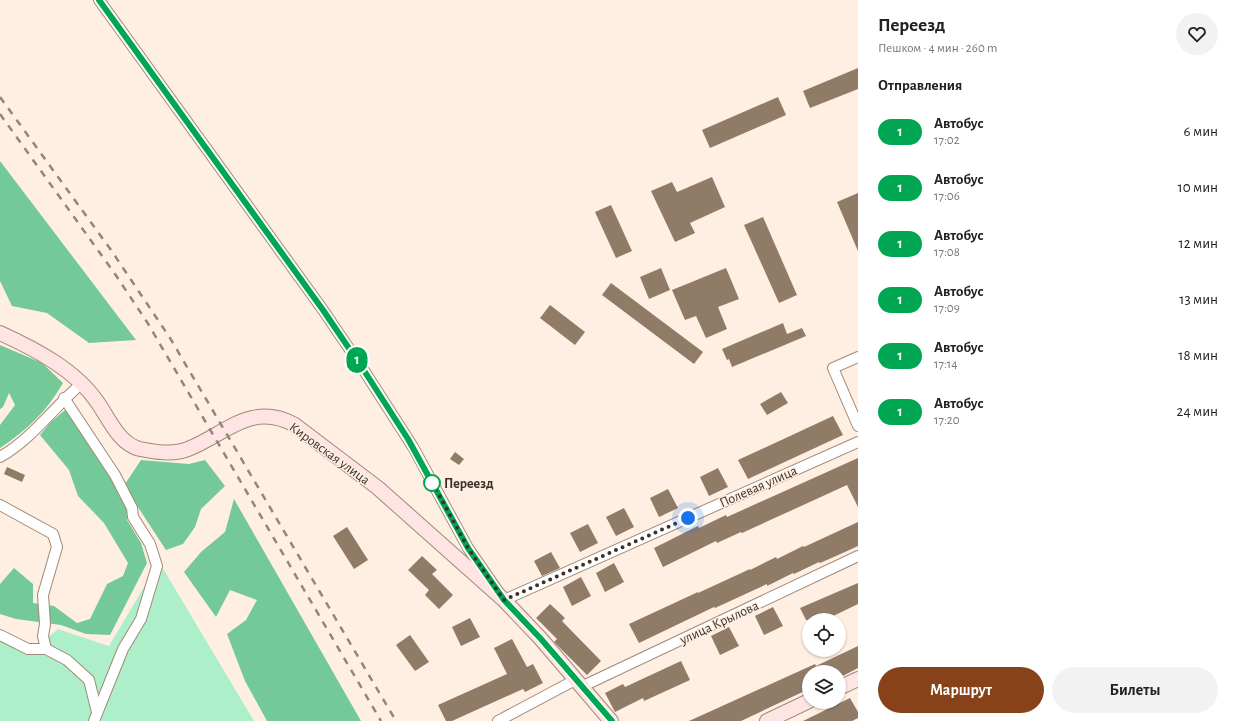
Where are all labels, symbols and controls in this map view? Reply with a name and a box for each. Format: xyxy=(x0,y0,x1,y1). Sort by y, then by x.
button: heart xyxy=(1176,13,1218,55)
text: Переезд xyxy=(878,16,945,35)
text: Пешком · 4 мин · 260 m xyxy=(878,42,997,55)
text: Отправления xyxy=(878,78,962,93)
text: Автобус xyxy=(934,116,984,131)
text: 6 мин xyxy=(1184,124,1218,139)
text: 1 xyxy=(897,125,903,139)
text: 17:02 xyxy=(934,134,960,147)
text: Автобус xyxy=(934,172,984,187)
text: 10 мин xyxy=(1178,180,1218,195)
text: 1 xyxy=(897,181,903,195)
text: 17:06 xyxy=(934,190,960,203)
text: Автобус xyxy=(934,228,984,243)
text: 12 мин xyxy=(1179,236,1218,251)
text: 1 xyxy=(897,237,903,251)
text: 17:08 xyxy=(934,246,960,259)
text: Автобус xyxy=(934,284,984,299)
text: 13 мин xyxy=(1179,292,1218,307)
text: 1 xyxy=(897,293,903,307)
text: 17:09 xyxy=(934,302,960,315)
text: Автобус xyxy=(934,340,984,355)
line badge: 1 xyxy=(344,347,370,373)
text: 18 мин xyxy=(1178,348,1218,363)
text: 1 xyxy=(897,349,903,363)
text: 1 xyxy=(354,353,360,367)
text: 17:14 xyxy=(934,358,958,371)
text: Автобус xyxy=(934,396,984,411)
text: 24 мин xyxy=(1177,404,1218,419)
text: 1 xyxy=(897,405,903,419)
text: 17:20 xyxy=(934,414,960,427)
street label: Кировская улица xyxy=(287,420,373,488)
street label: Полевая улица xyxy=(717,463,800,510)
marker: Переезд xyxy=(423,474,441,492)
place label: Переезд xyxy=(444,477,494,491)
your location xyxy=(678,508,698,528)
street label: улица Крылова xyxy=(677,598,762,648)
map controls xyxy=(802,613,846,709)
button: locate xyxy=(802,613,846,657)
button: layers xyxy=(802,665,846,709)
button: Маршрут xyxy=(878,667,1044,713)
button: Билеты xyxy=(1052,667,1218,713)

